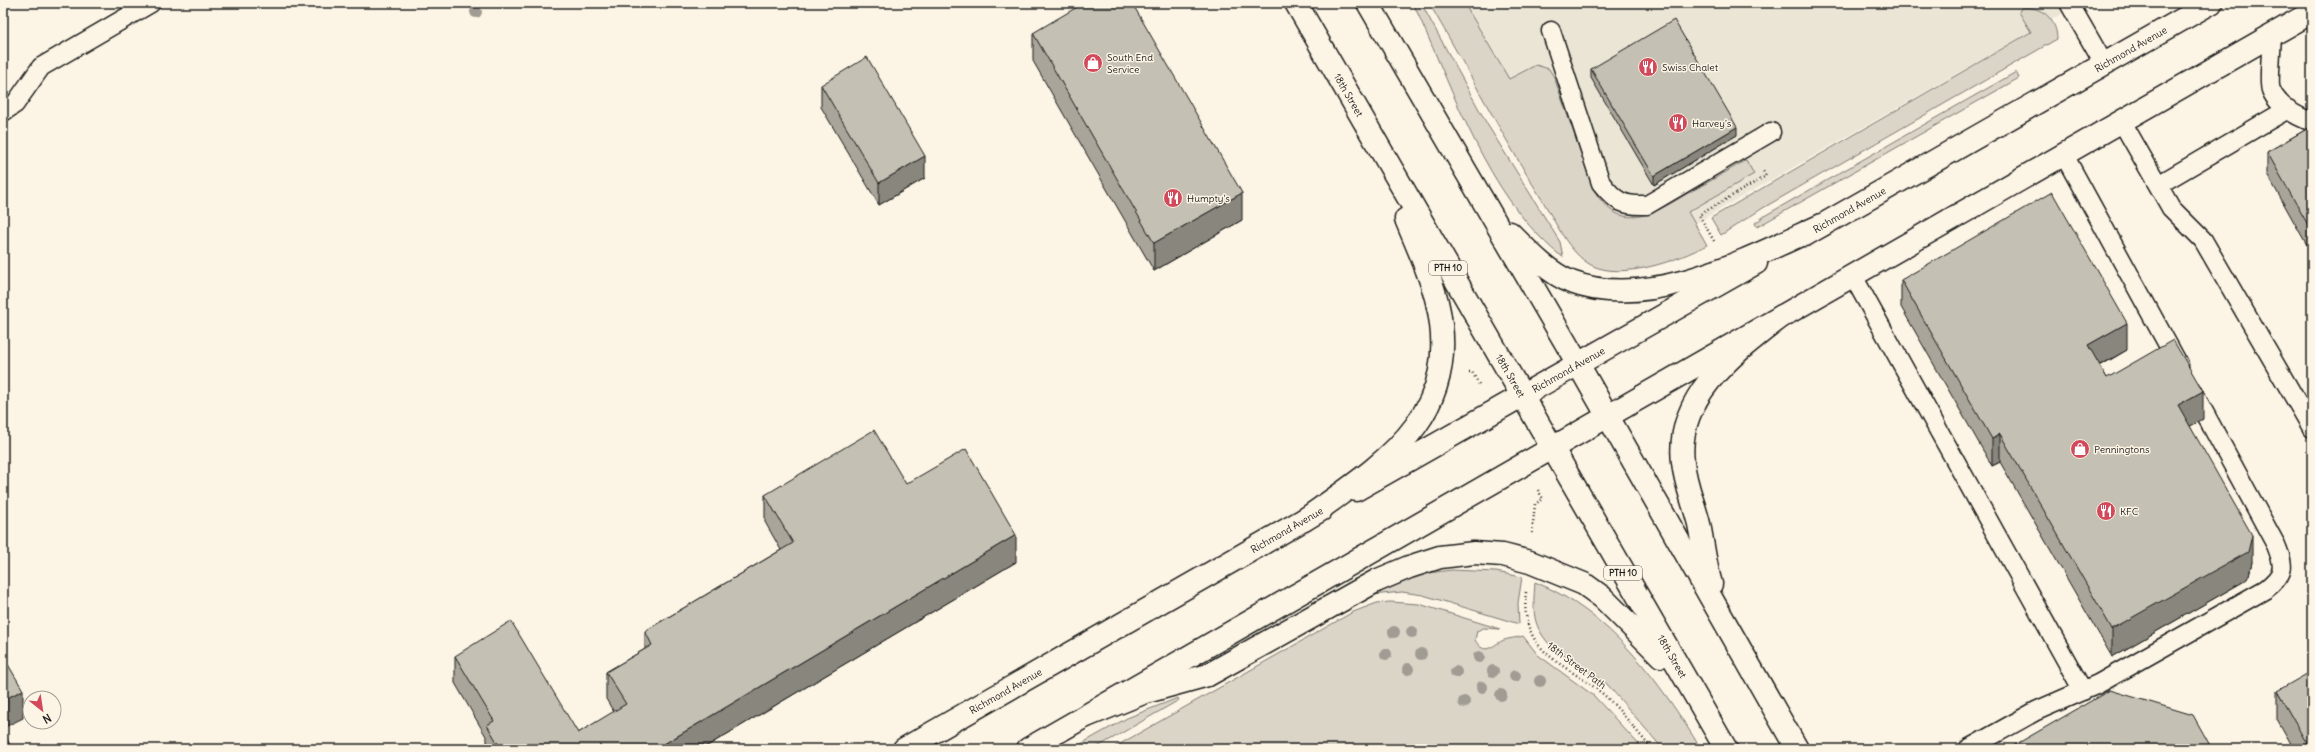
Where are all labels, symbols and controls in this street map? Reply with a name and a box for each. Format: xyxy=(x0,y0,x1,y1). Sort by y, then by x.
street label: Richmond Avenue xyxy=(2092,24,2169,75)
place label: South End Service xyxy=(1107,51,1153,76)
shop icon: South End Service xyxy=(1082,52,1104,74)
restaurant icon: Swiss Chalet xyxy=(1637,56,1659,78)
place label: Swiss Chalet xyxy=(1662,61,1719,74)
street label: 18th Street xyxy=(1331,71,1366,120)
restaurant icon: Harvey's xyxy=(1667,112,1689,134)
place label: Harvey's xyxy=(1692,117,1732,130)
street label: Richmond Avenue xyxy=(1811,184,1888,236)
restaurant icon: Humpty's xyxy=(1162,187,1184,209)
place label: Humpty's xyxy=(1187,192,1230,205)
road number: PTH 10 xyxy=(1429,261,1467,275)
street label: Richmond Avenue xyxy=(1530,344,1607,396)
street label: 18th Street xyxy=(1493,352,1528,400)
shop icon: Penningtons xyxy=(2069,438,2091,460)
place label: Penningtons xyxy=(2094,443,2150,456)
restaurant icon: KFC xyxy=(2095,500,2117,522)
street label: Richmond Avenue xyxy=(1248,504,1325,556)
place label: KFC xyxy=(2120,505,2139,518)
road number: PTH 10 xyxy=(1604,566,1642,580)
street label: 18th Street xyxy=(1654,632,1690,681)
street label: 18th Street Path xyxy=(1544,639,1609,692)
street label: Richmond Avenue xyxy=(967,665,1044,717)
north arrow xyxy=(22,690,62,730)
text: N xyxy=(40,711,54,727)

